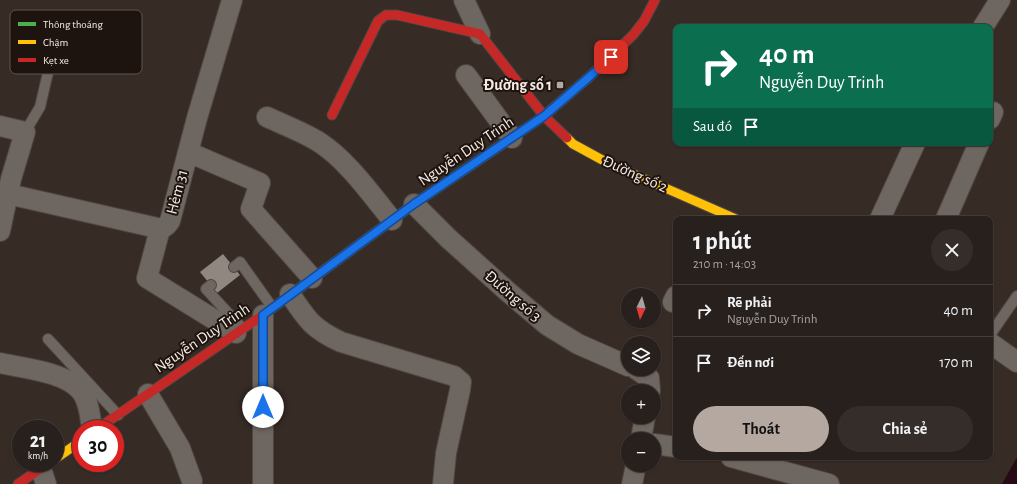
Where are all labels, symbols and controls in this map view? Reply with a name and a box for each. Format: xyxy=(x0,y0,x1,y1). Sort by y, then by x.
legend xyxy=(10,10,142,74)
text: Thông thoáng xyxy=(43,19,103,30)
text: Chậm xyxy=(43,37,68,48)
pin xyxy=(594,40,628,74)
icon: right xyxy=(693,40,745,92)
text: 40 m xyxy=(759,41,815,69)
icon: arrive xyxy=(600,46,622,68)
text: Kẹt xe xyxy=(43,55,69,66)
text: Nguyễn Duy Trinh xyxy=(759,74,884,92)
place label: Đường số 1 xyxy=(483,76,552,93)
marker: Đường số 1 xyxy=(555,80,565,90)
street label: Nguyễn Duy Trinh xyxy=(414,112,517,190)
icon: arrive xyxy=(740,116,762,138)
text: Sau đó xyxy=(693,119,732,134)
street label: Đường số 2 xyxy=(600,153,670,195)
street label: Hẻm 31 xyxy=(163,168,191,216)
button: close xyxy=(931,229,973,271)
text: 1 phút xyxy=(693,230,751,254)
text: 210 m · 14:03 xyxy=(693,258,756,271)
street label: Đường số 3 xyxy=(482,267,544,325)
north arrow xyxy=(621,288,661,328)
map controls xyxy=(621,288,661,472)
text: Rẽ phải xyxy=(727,295,772,310)
street label: Nguyễn Duy Trinh xyxy=(150,299,253,377)
icon: right xyxy=(693,300,715,322)
text: 40 m xyxy=(943,303,973,318)
text: Nguyễn Duy Trinh xyxy=(727,313,817,326)
button: layers xyxy=(621,336,661,376)
icon: arrive xyxy=(693,352,715,374)
text: Đến nơi xyxy=(727,355,774,370)
text: 170 m xyxy=(939,355,973,370)
button: + xyxy=(621,384,661,424)
position arrow xyxy=(242,386,284,428)
button: Thoát xyxy=(693,406,829,452)
button: Chia sẻ xyxy=(837,406,973,452)
speed limit sign: 30 xyxy=(72,420,124,472)
text: 21 xyxy=(30,431,46,451)
button: − xyxy=(621,432,661,472)
text: km/h xyxy=(28,451,48,461)

